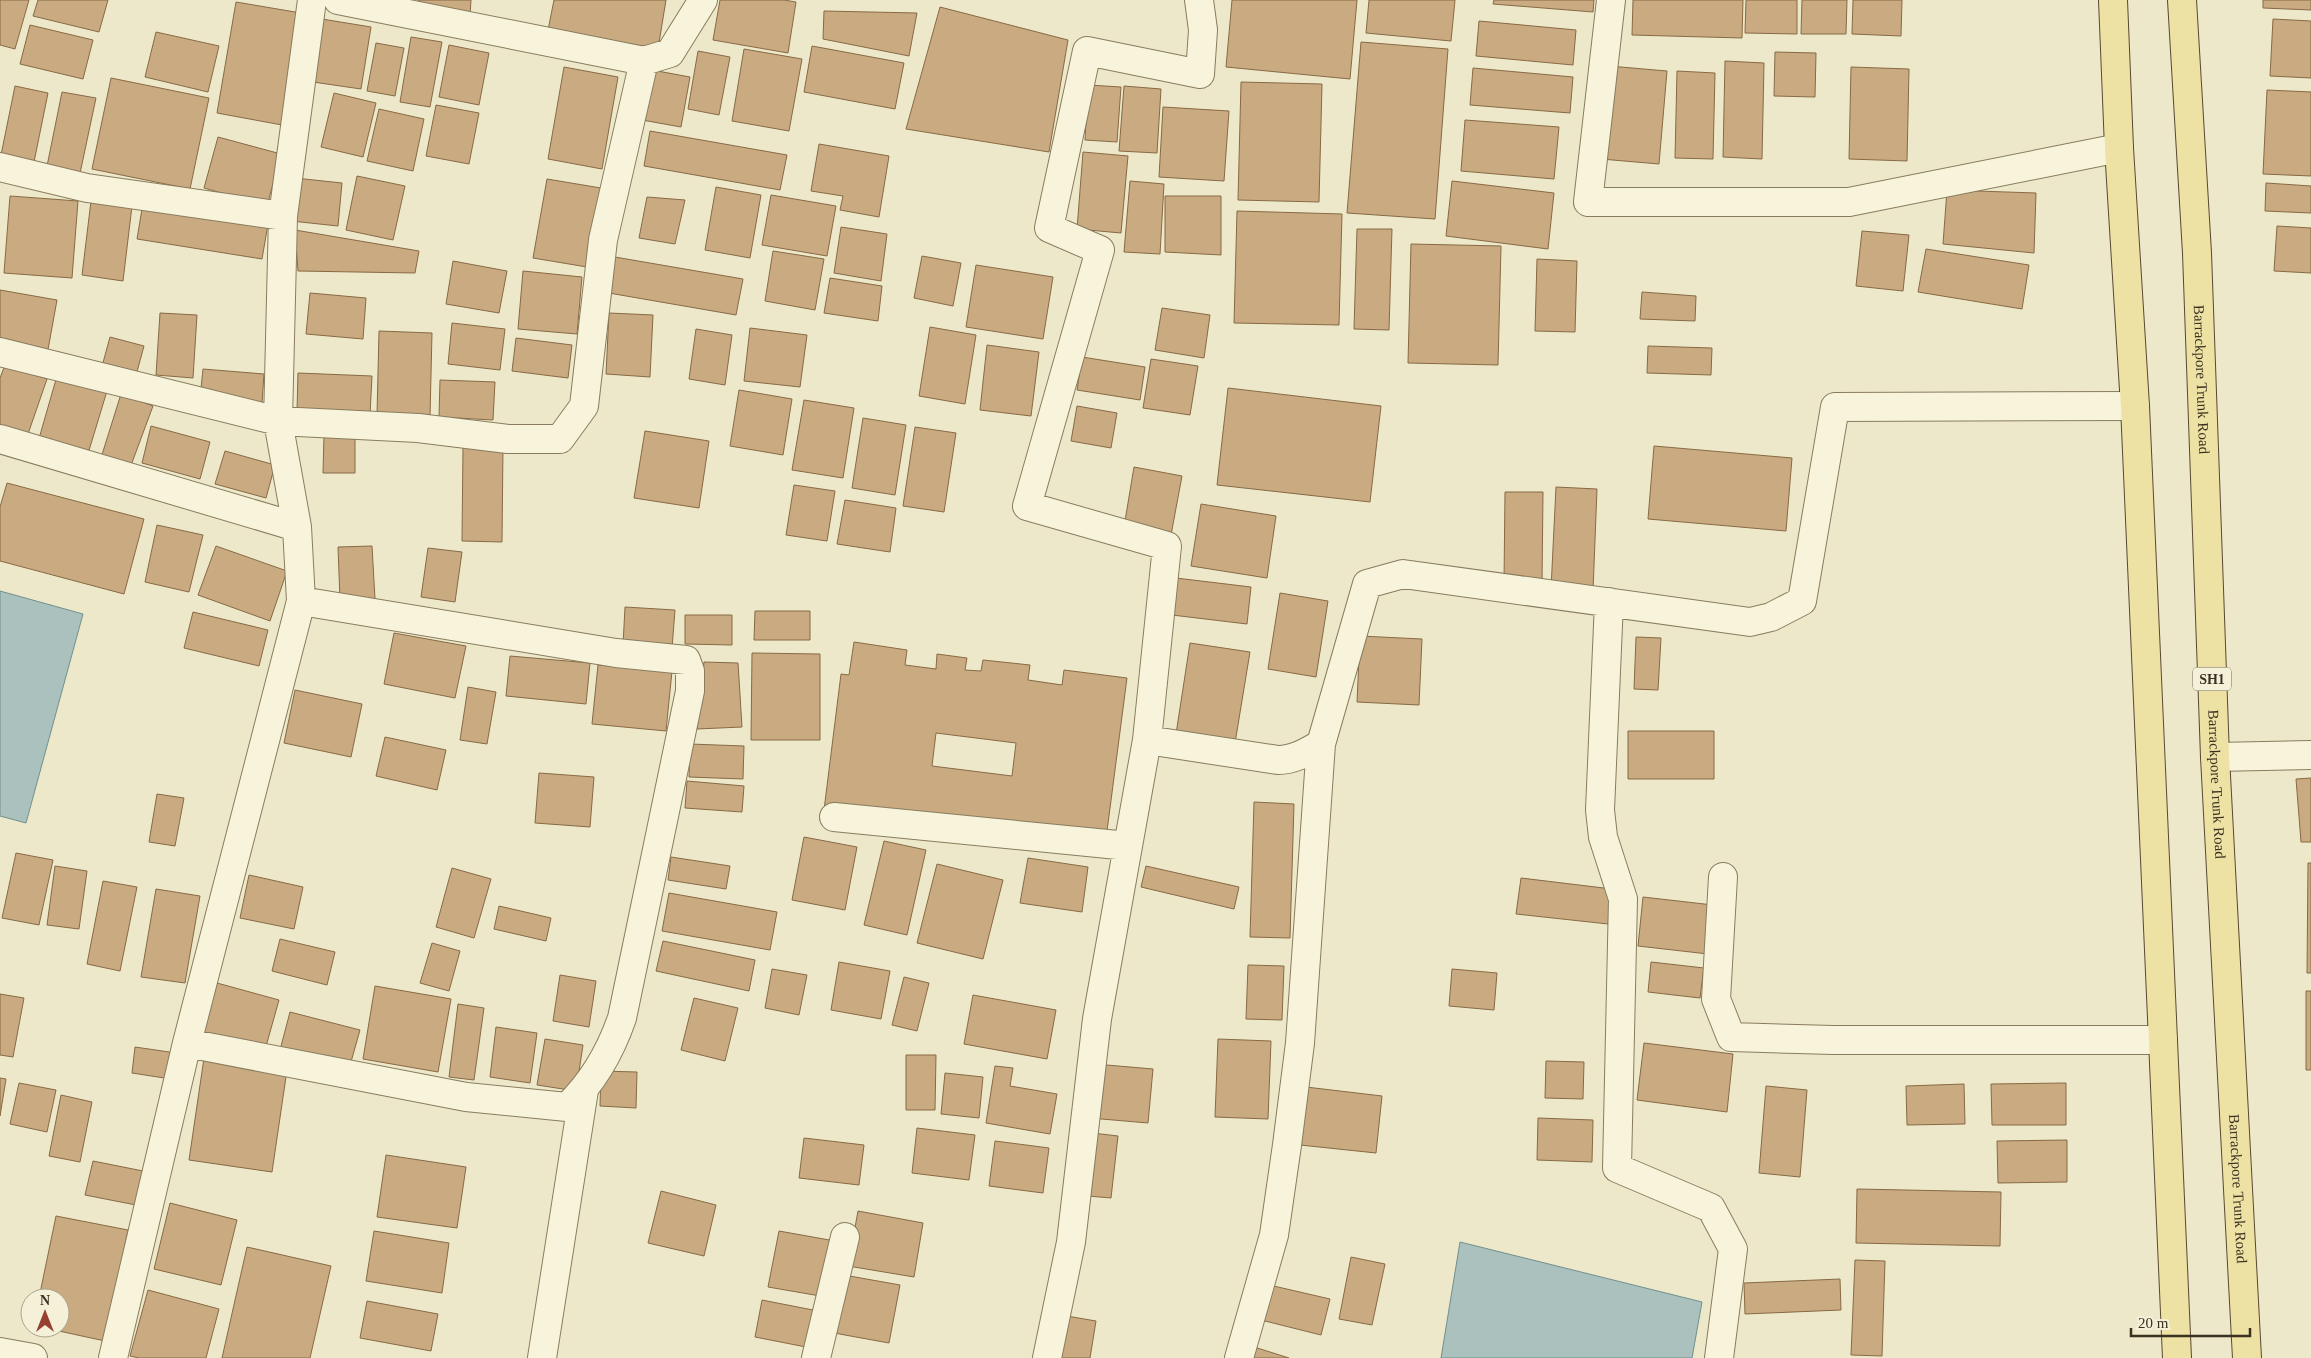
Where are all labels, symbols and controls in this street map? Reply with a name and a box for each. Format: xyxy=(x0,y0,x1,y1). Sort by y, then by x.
street label: Barrackpore Trunk Road xyxy=(2191,305,2212,455)
road number: SH1 xyxy=(2193,668,2231,691)
street label: Barrackpore Trunk Road xyxy=(2205,709,2228,860)
street label: Barrackpore Trunk Road xyxy=(2226,1114,2250,1264)
north arrow xyxy=(20,1288,70,1338)
text: N xyxy=(40,1293,50,1308)
scale bar xyxy=(2131,1306,2250,1338)
text: 20 m xyxy=(2138,1315,2169,1331)

